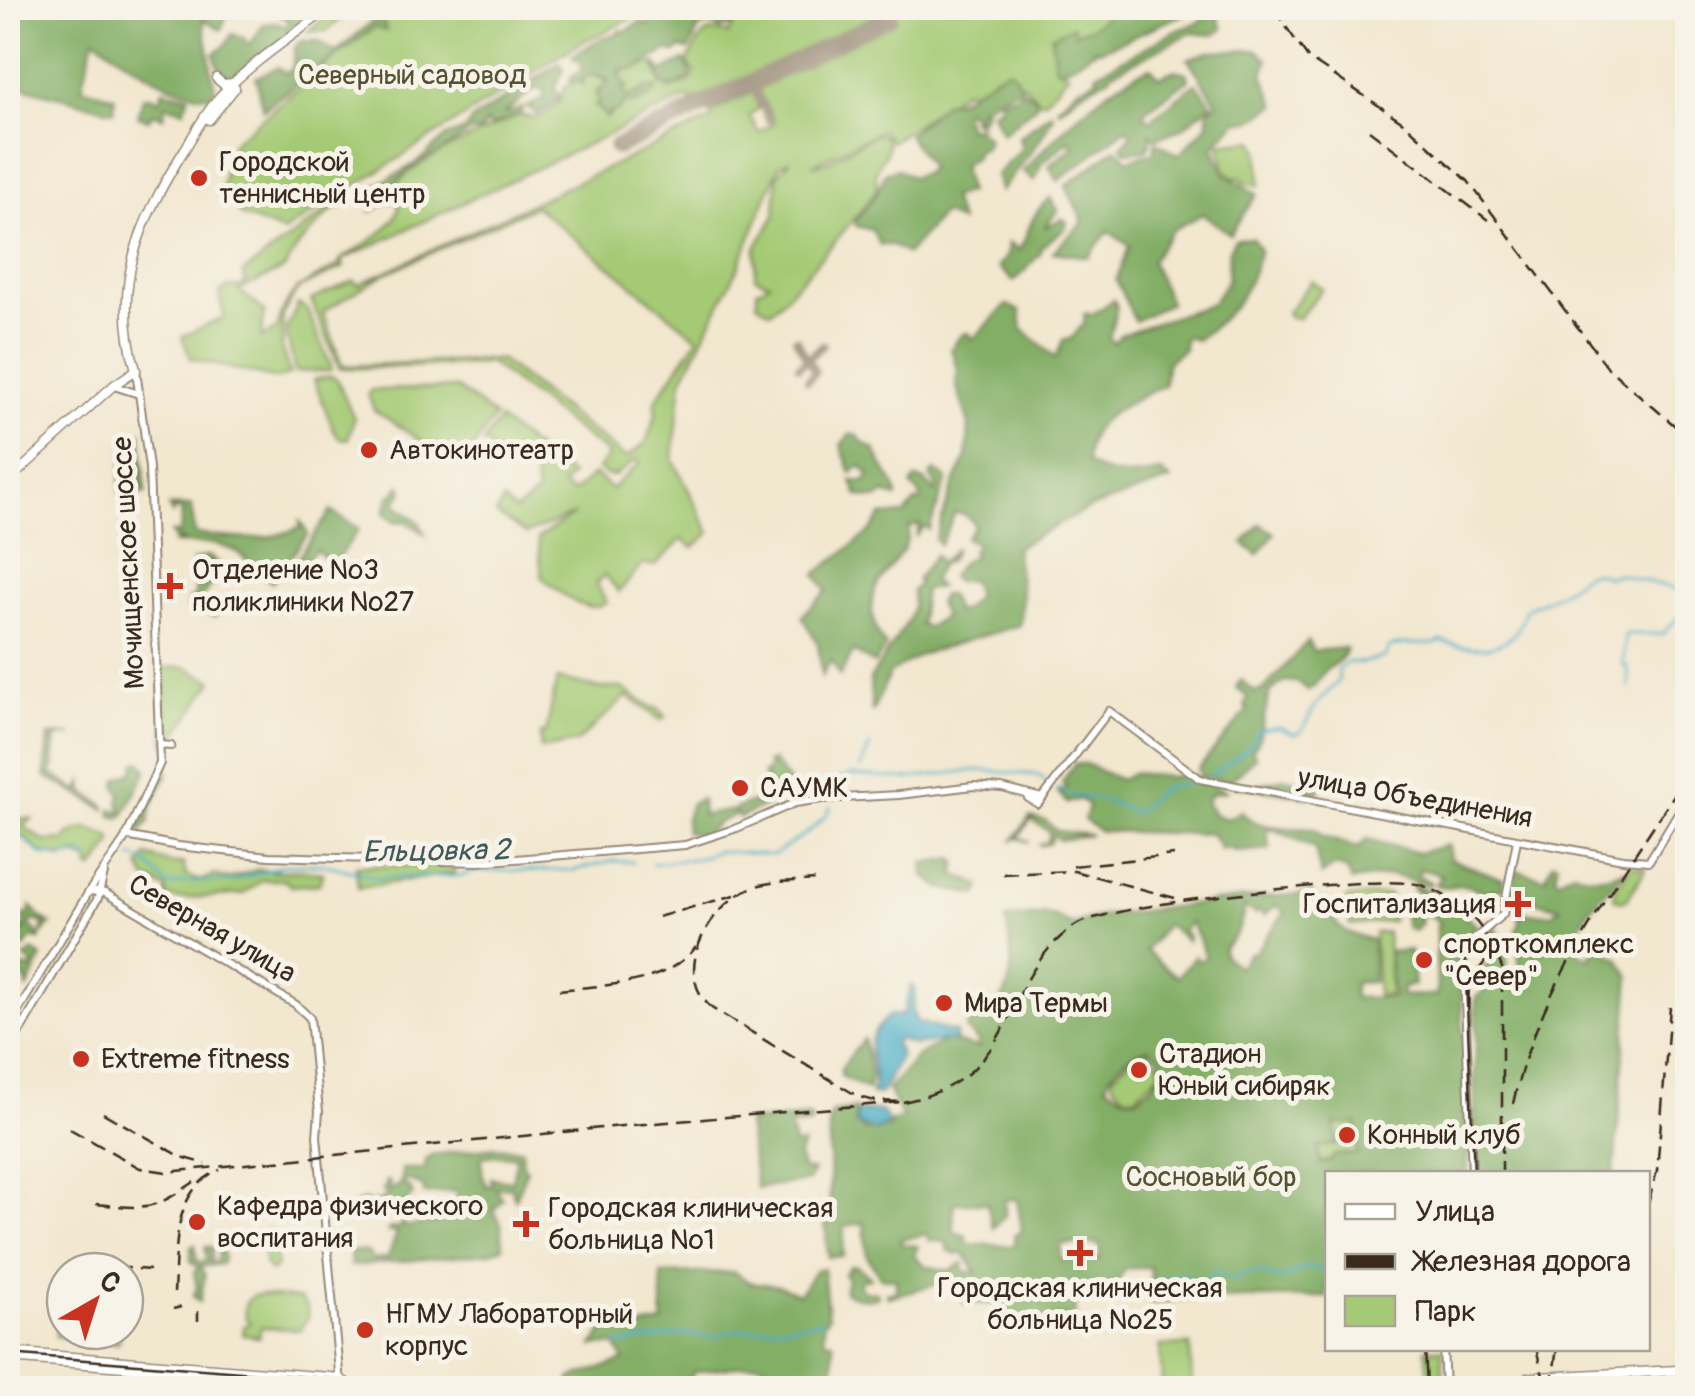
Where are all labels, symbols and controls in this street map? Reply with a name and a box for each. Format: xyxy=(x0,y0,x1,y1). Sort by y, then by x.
park label: Северный садовод xyxy=(298,58,526,93)
place label: Городской теннисный центр xyxy=(219,145,426,212)
marker: Городской теннисный центр xyxy=(188,167,210,189)
place label: Автокинотеатр xyxy=(389,433,574,468)
street label: Мочищенское шоссе xyxy=(105,436,153,690)
marker: Автокинотеатр xyxy=(358,439,380,461)
place label: Отделение №3 поликлиники №27 xyxy=(192,553,414,620)
marker: Отделение №3 поликлиники №27 xyxy=(157,573,183,599)
street label: улица Объединения xyxy=(1294,760,1535,836)
place label: САУМК xyxy=(760,771,849,806)
marker: САУМК xyxy=(729,777,751,799)
water label: Ельцовка 2 xyxy=(362,831,512,871)
street label: Северная улица xyxy=(122,867,302,991)
place label: Госпитализация xyxy=(1303,887,1496,922)
marker: Госпитализация xyxy=(1505,891,1531,917)
place label: спорткомплекс "Север" xyxy=(1444,927,1634,994)
marker: спорткомплекс "Север" xyxy=(1413,949,1435,971)
place label: Мира Термы xyxy=(964,986,1108,1021)
marker: Мира Термы xyxy=(933,992,955,1014)
place label: Стадион Юный сибиряк xyxy=(1159,1037,1331,1104)
place label: Extreme fitness xyxy=(101,1042,290,1077)
marker: Extreme fitness xyxy=(70,1048,92,1070)
marker: Стадион Юный сибиряк xyxy=(1128,1059,1150,1081)
place label: Конный клуб xyxy=(1367,1118,1521,1153)
marker: Конный клуб xyxy=(1336,1124,1358,1146)
park label: Сосновый бор xyxy=(1125,1160,1297,1195)
legend xyxy=(1325,1171,1650,1351)
place label: Кафедра физического воспитания xyxy=(217,1189,483,1256)
place label: Городская клиническая больница №1 xyxy=(548,1191,833,1258)
text: Улица xyxy=(1415,1193,1495,1230)
marker: Кафедра физического воспитания xyxy=(186,1211,208,1233)
marker: Городская клиническая больница №1 xyxy=(513,1211,539,1237)
marker: Городская клиническая больница №25 xyxy=(1067,1240,1093,1266)
text: Железная дорога xyxy=(1411,1243,1631,1280)
north arrow xyxy=(45,1251,145,1351)
text: С xyxy=(92,1264,128,1302)
place label: Городская клиническая больница №25 xyxy=(937,1271,1223,1338)
text: Парк xyxy=(1415,1293,1477,1330)
place label: НГМУ Лабораторный корпус xyxy=(385,1297,633,1364)
marker: НГМУ Лабораторный корпус xyxy=(354,1319,376,1341)

